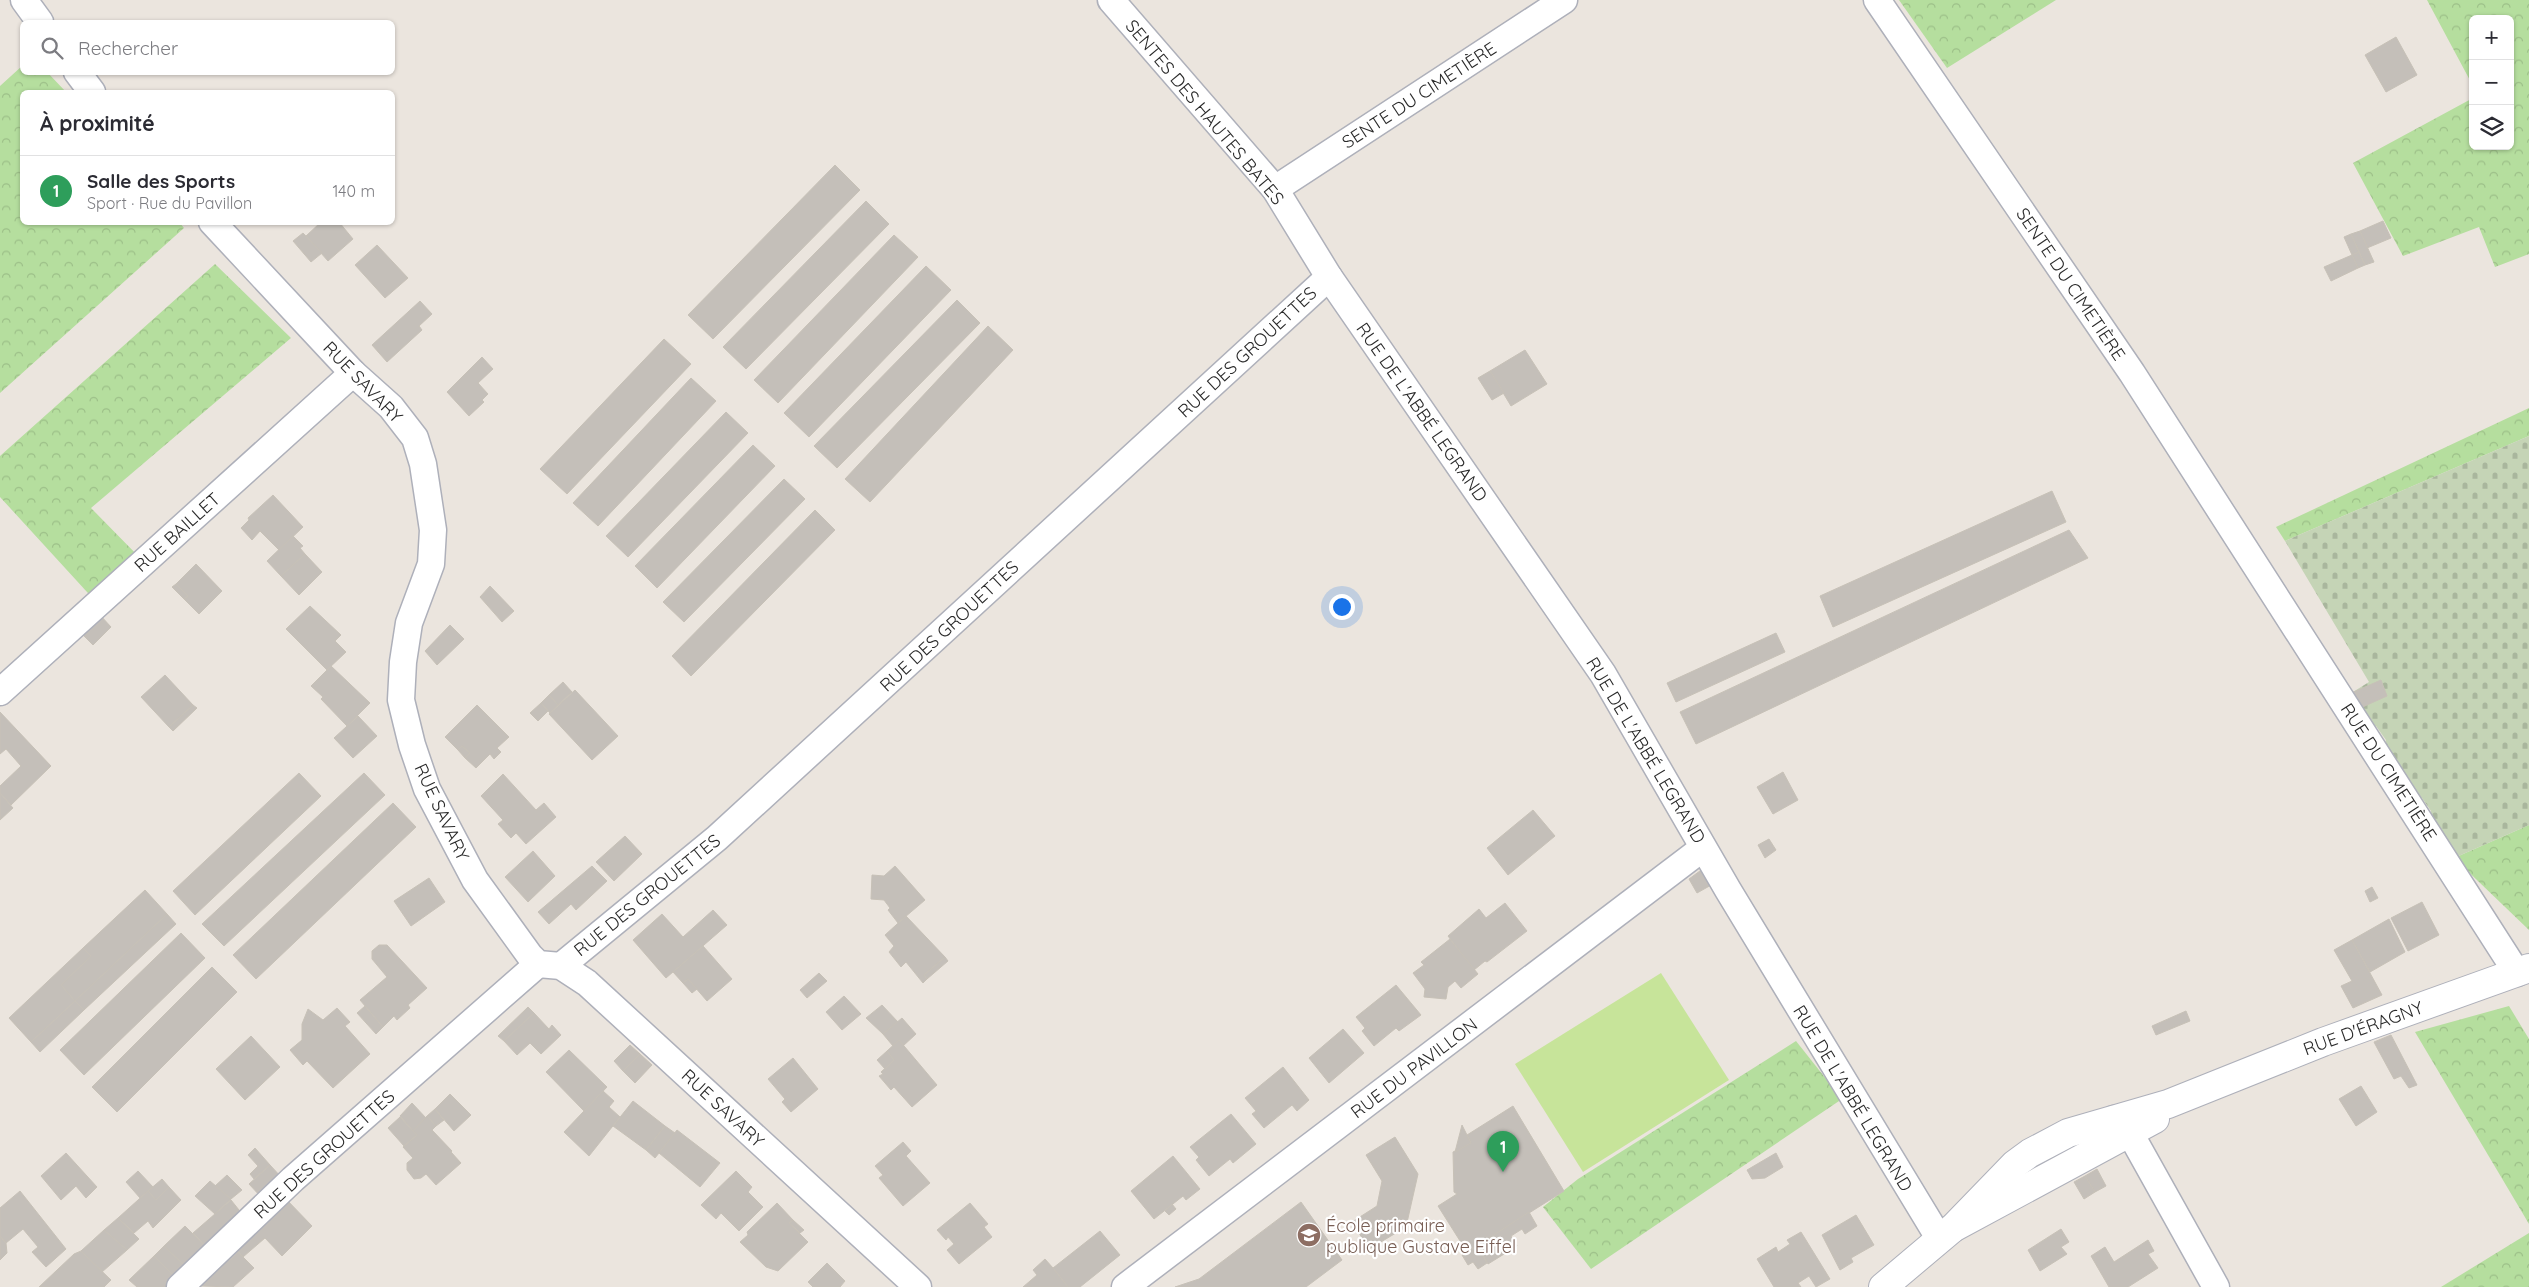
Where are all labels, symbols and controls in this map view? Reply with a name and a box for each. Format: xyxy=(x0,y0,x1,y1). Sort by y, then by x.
street label: SENTES DES HAUTES BATES xyxy=(1121,15,1289,209)
map controls xyxy=(2469,15,2514,150)
button: + xyxy=(2469,15,2514,60)
search box xyxy=(20,20,395,75)
icon: search xyxy=(38,34,66,62)
text: Rechercher xyxy=(78,36,178,60)
street label: SENTE DU CIMETIÈRE xyxy=(1338,37,1500,153)
button: − xyxy=(2469,60,2514,105)
button: layers xyxy=(2469,105,2514,150)
text: À proximité xyxy=(40,110,155,136)
text: Salle des Sports xyxy=(87,169,235,193)
text: 1 xyxy=(53,181,59,201)
text: 140 m xyxy=(332,181,375,201)
text: Sport · Rue du Pavillon xyxy=(87,193,252,213)
street label: SENTE DU CIMETIÈRE xyxy=(2011,203,2131,365)
street label: RUE DES GROUETTES xyxy=(1173,282,1321,422)
street label: RUE DE L'ABBÉ LEGRAND xyxy=(1351,318,1493,506)
street label: RUE SAVARY xyxy=(318,336,408,428)
street label: RUE BAILLET xyxy=(129,487,225,577)
street label: RUE DES GROUETTES xyxy=(875,556,1023,696)
your location xyxy=(1329,594,1355,620)
street label: RUE DE L'ABBÉ LEGRAND xyxy=(1581,653,1711,847)
street label: RUE DU CIMETIÈRE xyxy=(2336,699,2442,845)
street label: RUE SAVARY xyxy=(409,760,475,864)
street label: RUE DES GROUETTES xyxy=(569,829,725,961)
street label: RUE D'ÉRAGNY xyxy=(2300,996,2426,1060)
street label: RUE DE L'ABBÉ LEGRAND xyxy=(1788,1001,1918,1195)
street label: RUE DU PAVILLON xyxy=(1346,1013,1482,1123)
street label: RUE SAVARY xyxy=(677,1064,769,1152)
street label: RUE DES GROUETTES xyxy=(249,1085,399,1223)
pin: 1 xyxy=(1487,1131,1519,1172)
place label: École primaire publique Gustave Eiffel xyxy=(1326,1214,1516,1258)
school or university icon: École primaire publique Gustave Eiffel xyxy=(1296,1222,1322,1248)

